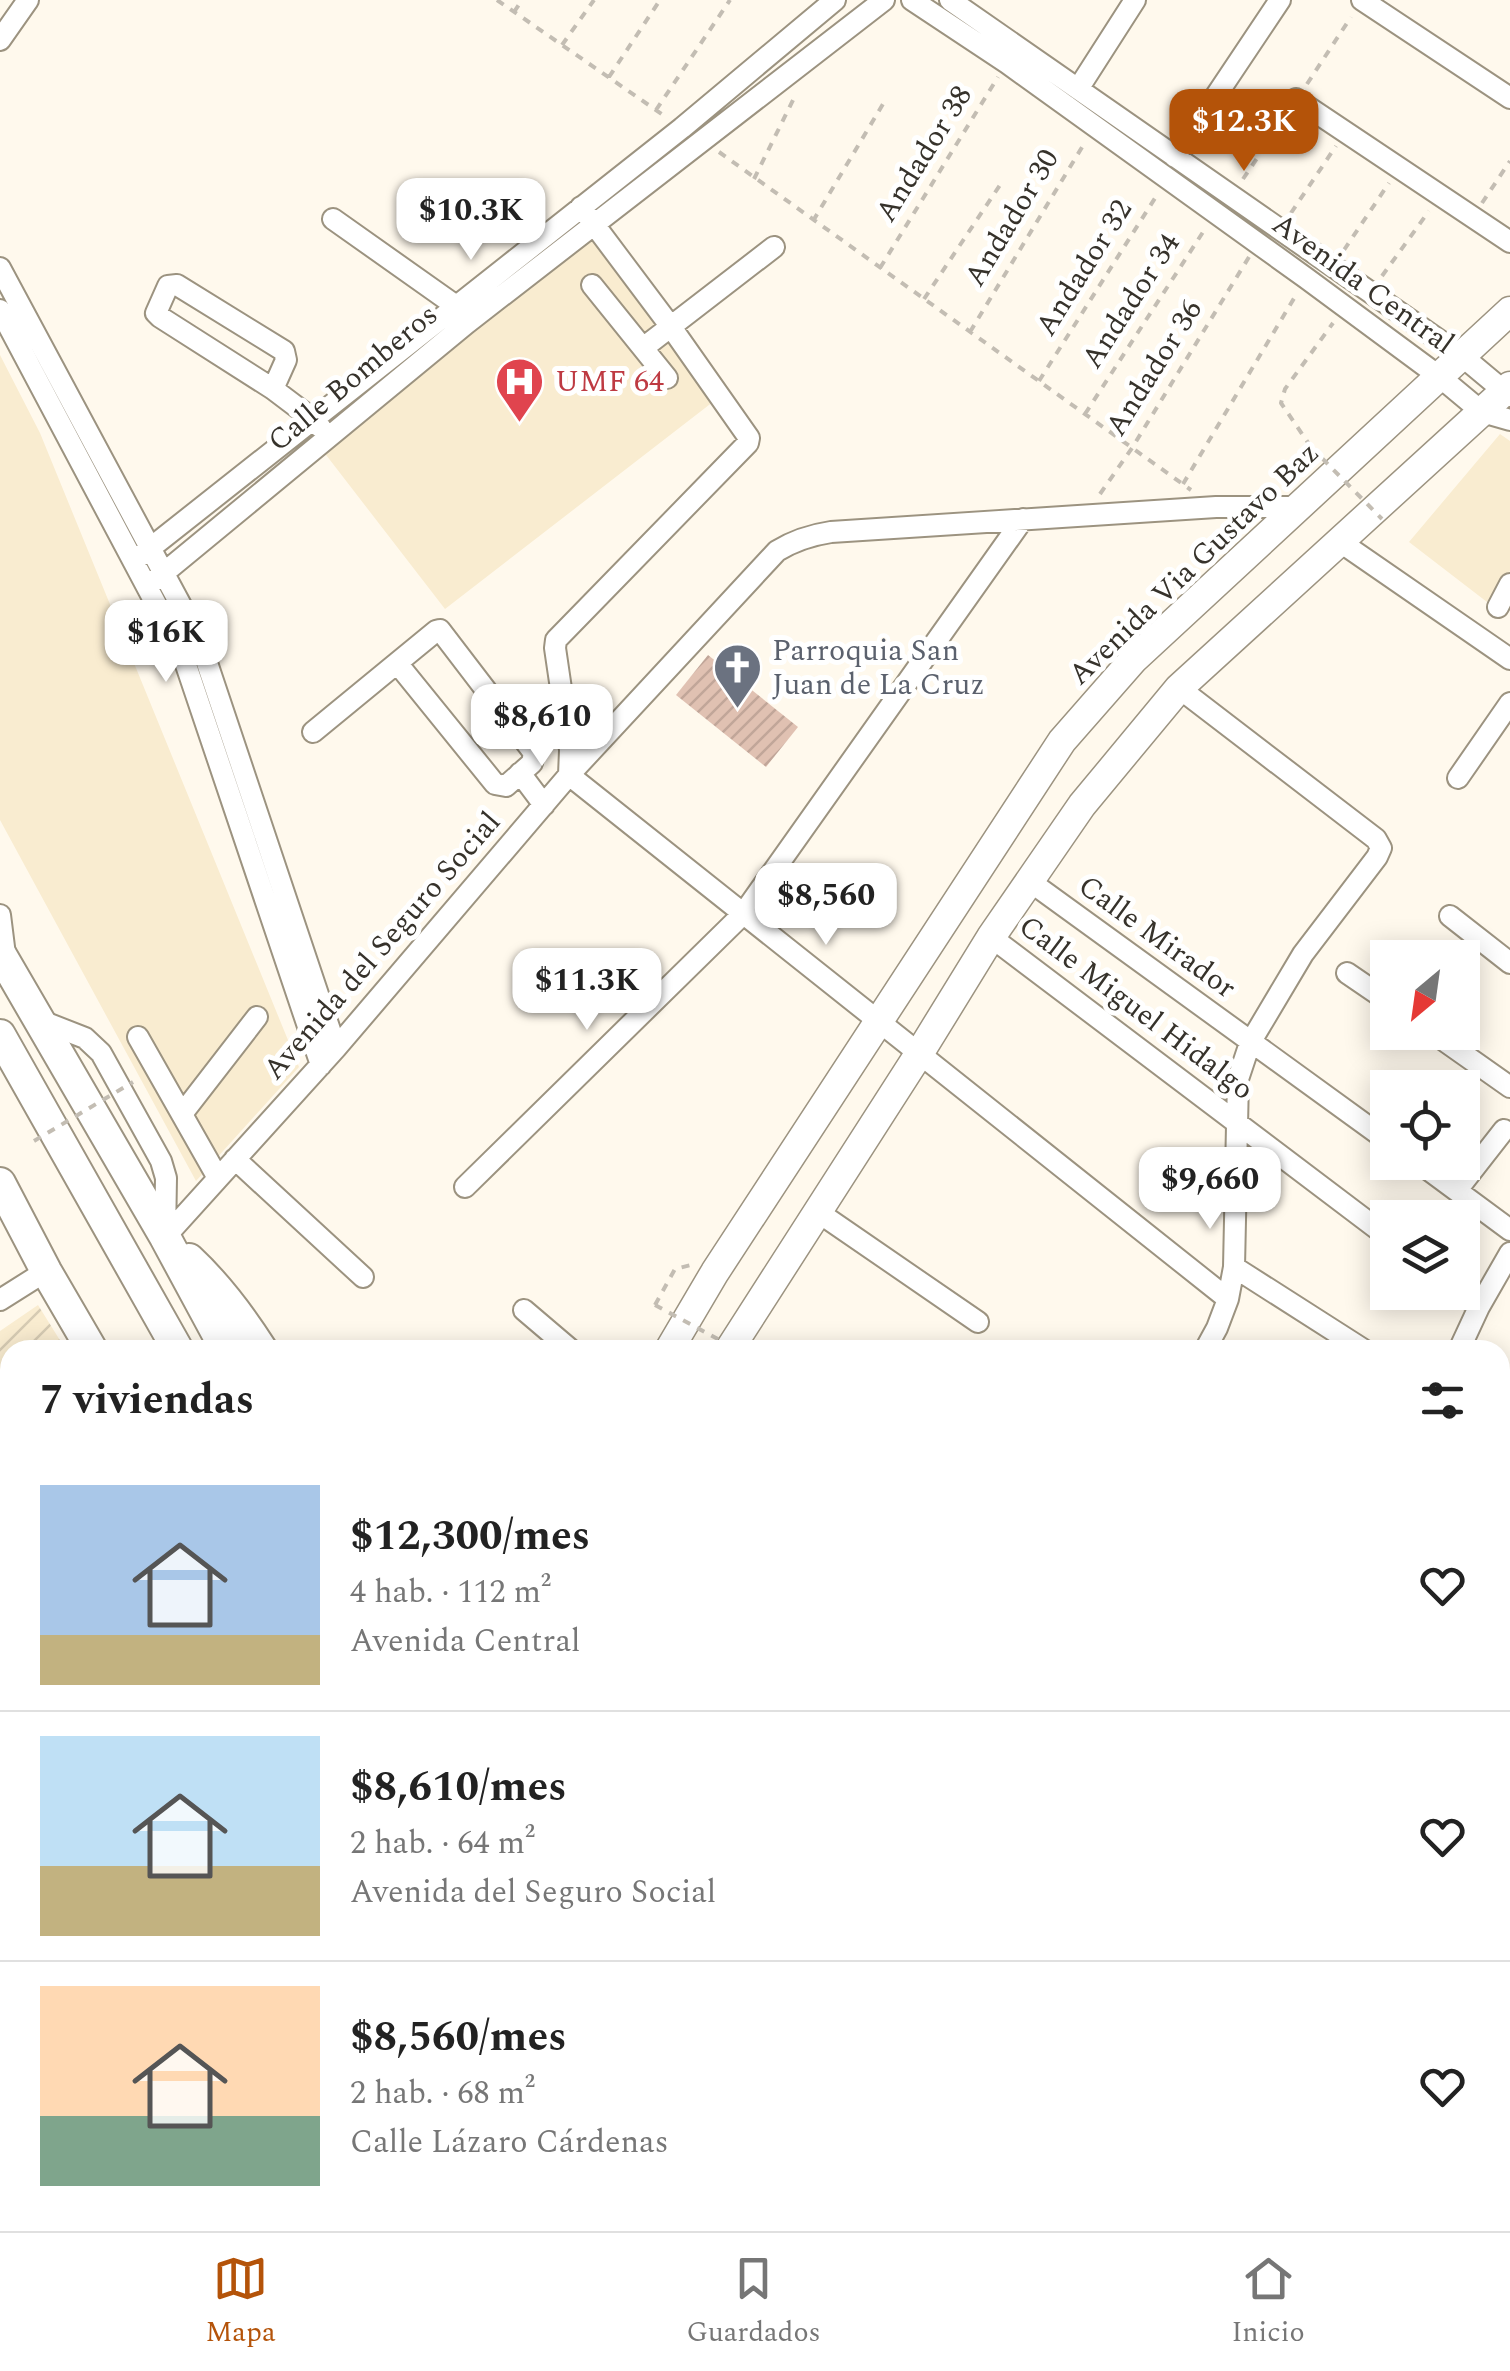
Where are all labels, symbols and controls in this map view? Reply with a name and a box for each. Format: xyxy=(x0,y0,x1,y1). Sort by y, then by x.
street label: Andador 38 xyxy=(864,77,984,231)
pin: $12.3K xyxy=(1163,89,1325,174)
text: $12.3K xyxy=(1191,97,1297,146)
street label: Andador 30 xyxy=(953,140,1071,296)
pin: $10.3K xyxy=(390,178,552,263)
text: $10.3K xyxy=(418,186,524,235)
street label: Andador 32 xyxy=(1024,191,1144,345)
street label: Avenida Central xyxy=(1262,202,1464,366)
street label: Andador 34 xyxy=(1070,224,1192,378)
street label: Andador 36 xyxy=(1094,291,1214,445)
street label: Calle Bomberos xyxy=(258,293,448,463)
hospital icon: UMF 64 xyxy=(494,356,546,424)
place label: UMF 64 xyxy=(555,359,664,405)
street label: Avenida Via Gustavo Baz xyxy=(1058,431,1330,697)
pin: $16K xyxy=(107,600,225,685)
text: $16K xyxy=(127,608,205,657)
place label: Parroquia San Juan de La Cruz xyxy=(772,628,985,708)
church icon: Parroquia San Juan de La Cruz xyxy=(711,642,763,710)
pin: $8,610 xyxy=(461,684,623,769)
text: $8,610 xyxy=(493,692,591,741)
street label: Avenida del Seguro Social xyxy=(252,801,512,1091)
pin: $8,560 xyxy=(745,863,907,948)
street label: Calle Mirador xyxy=(1068,864,1246,1010)
text: $8,560 xyxy=(777,871,875,920)
street label: Calle Miguel Hidalgo xyxy=(1009,904,1263,1112)
north arrow xyxy=(1370,940,1480,1050)
map controls xyxy=(1370,940,1480,1310)
pin: $11.3K xyxy=(506,948,668,1033)
text: $11.3K xyxy=(534,956,640,1005)
button: locate xyxy=(1370,1070,1480,1180)
pin: $9,660 xyxy=(1129,1147,1291,1232)
text: $9,660 xyxy=(1161,1155,1259,1204)
button: layers xyxy=(1370,1200,1480,1310)
text: 7 viviendas xyxy=(40,1369,254,1432)
icon: filters xyxy=(1415,1373,1470,1428)
text: $12,300/mes xyxy=(350,1505,590,1568)
icon: home xyxy=(120,1525,240,1645)
icon: heart xyxy=(1415,1558,1470,1613)
text: 4 hab. · 112 m² xyxy=(350,1568,551,1617)
text: Avenida Central xyxy=(350,1617,581,1666)
text: $8,610/mes xyxy=(350,1756,567,1819)
icon: home xyxy=(120,1776,240,1896)
icon: heart xyxy=(1415,1809,1470,1864)
text: 2 hab. · 64 m² xyxy=(350,1819,535,1868)
text: Avenida del Seguro Social xyxy=(350,1868,716,1917)
text: $8,560/mes xyxy=(350,2006,567,2069)
icon: home xyxy=(120,2026,240,2146)
icon: heart xyxy=(1415,2059,1470,2114)
text: 2 hab. · 68 m² xyxy=(350,2069,535,2118)
text: Calle Lázaro Cárdenas xyxy=(350,2118,669,2167)
tab: Mapa xyxy=(205,2251,276,2354)
tab: Guardados xyxy=(686,2251,821,2354)
tab: Inicio xyxy=(1231,2251,1305,2354)

